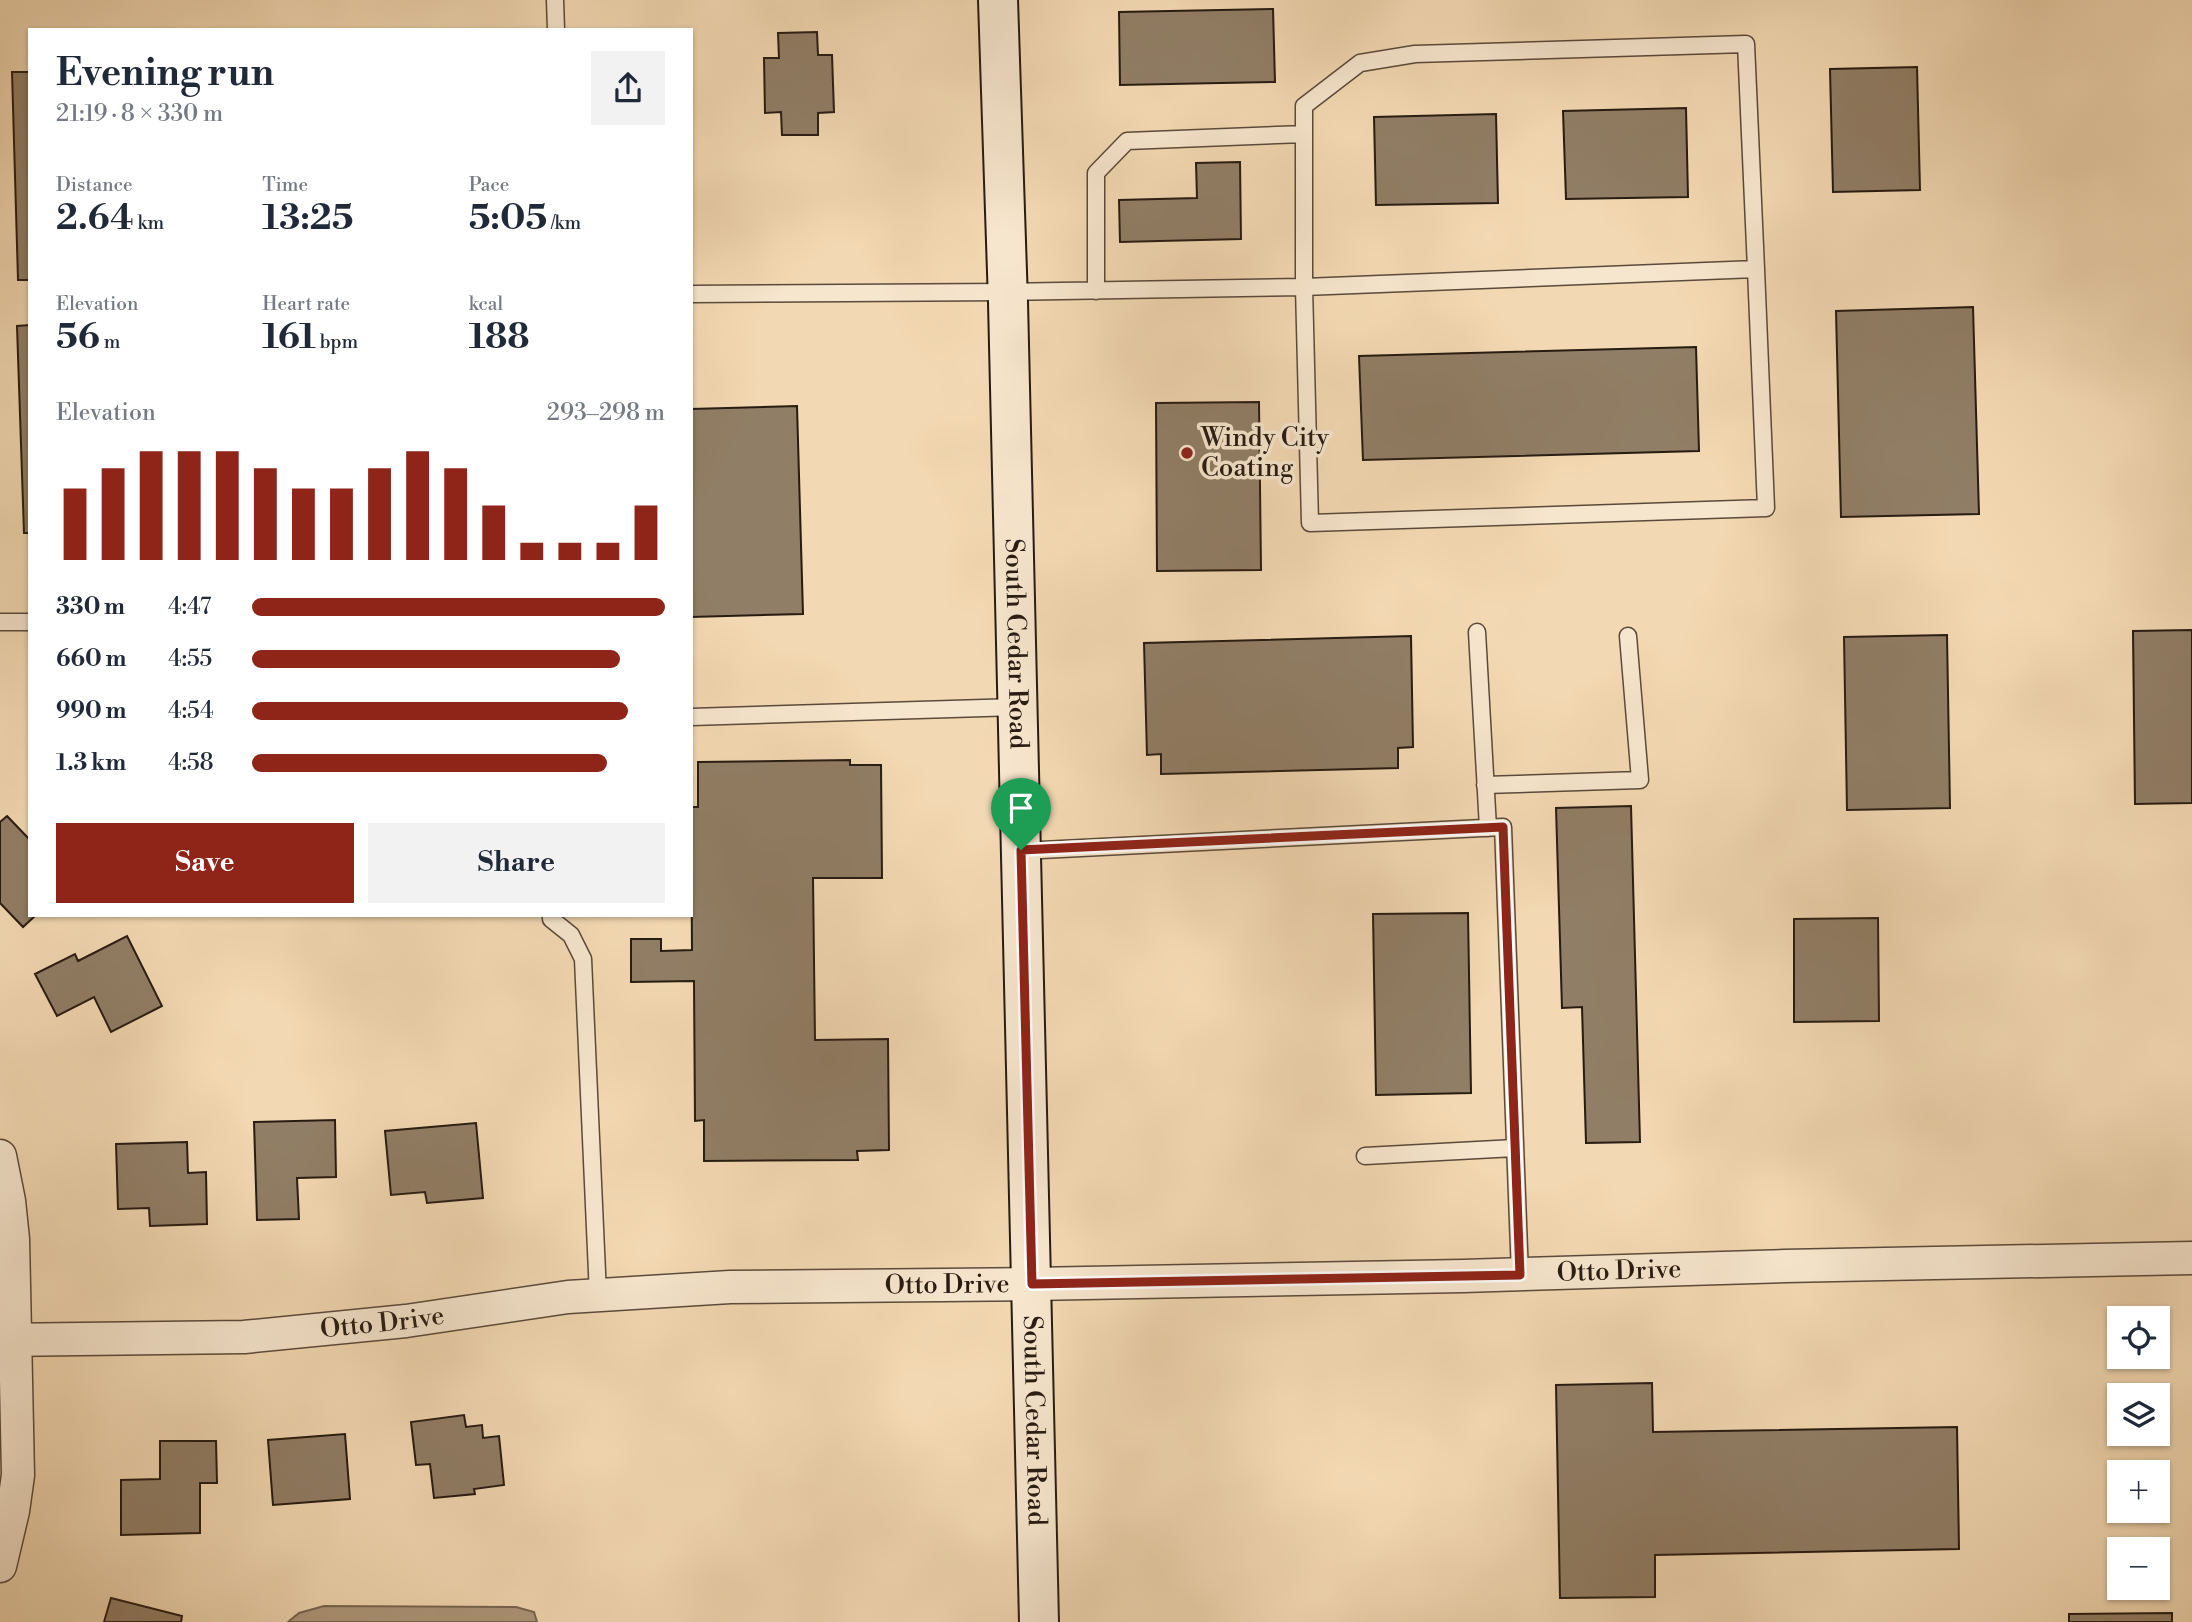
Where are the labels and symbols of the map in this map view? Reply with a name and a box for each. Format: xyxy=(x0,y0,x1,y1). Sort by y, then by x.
place label: Windy City Coating xyxy=(1200,422,1329,484)
marker: Windy City Coating xyxy=(1179,445,1195,461)
street label: South Cedar Road xyxy=(998,538,1034,750)
pin xyxy=(991,778,1051,850)
street label: Otto Drive xyxy=(1556,1253,1682,1289)
street label: Otto Drive xyxy=(885,1268,1010,1301)
street label: Otto Drive xyxy=(319,1300,446,1345)
street label: South Cedar Road xyxy=(1016,1315,1053,1526)

